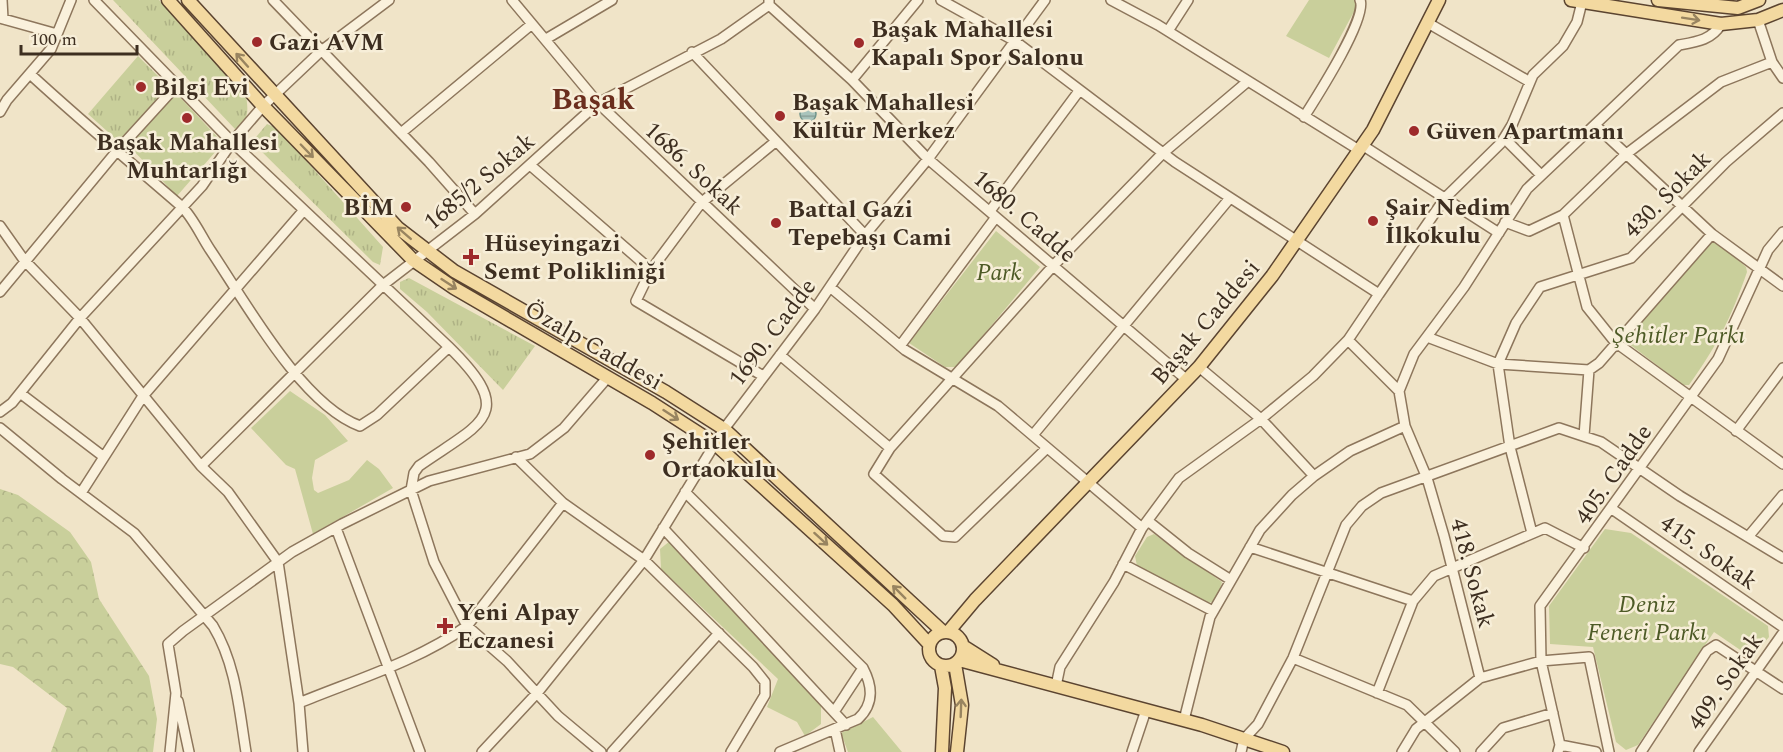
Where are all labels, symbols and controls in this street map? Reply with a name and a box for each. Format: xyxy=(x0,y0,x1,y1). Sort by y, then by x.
place label: Başak Mahallesi Kapalı Spor Salonu xyxy=(871,12,1084,76)
one-way arrow xyxy=(1681,14,1700,25)
scale bar xyxy=(21,18,136,56)
place label: Gazi AVM xyxy=(269,25,384,61)
text: 100 m xyxy=(30,26,77,53)
marker: Gazi AVM xyxy=(250,35,264,49)
marker: Başak Mahallesi Kapalı Spor Salonu xyxy=(852,36,866,50)
one-way arrow xyxy=(235,53,249,68)
place label: Bilgi Evi xyxy=(153,70,249,106)
district label: Başak xyxy=(551,77,635,123)
marker: Bilgi Evi xyxy=(134,80,148,94)
place label: Başak Mahallesi Kültür Merkez xyxy=(792,85,974,149)
marker: Başak Mahallesi Kültür Merkez xyxy=(773,109,787,123)
marker: Başak Mahallesi Muhtarlığı xyxy=(180,111,194,125)
street label: 1686. Sokak xyxy=(636,113,751,224)
place label: Güven Apartmanı xyxy=(1426,114,1624,150)
street label: 1685/2 Sokak xyxy=(416,124,543,239)
marker: Güven Apartmanı xyxy=(1407,124,1421,138)
place label: Başak Mahallesi Muhtarlığı xyxy=(96,125,278,189)
street label: 430. Sokak xyxy=(1615,142,1720,247)
one-way arrow xyxy=(300,144,315,159)
street label: 1680. Cadde xyxy=(964,161,1084,272)
place label: BİM xyxy=(343,190,394,226)
place label: Şair Nedim İlkokulu xyxy=(1385,190,1511,254)
place label: Battal Gazi Tepebaşı Cami xyxy=(788,192,951,256)
marker: BİM xyxy=(399,200,413,214)
marker: Şair Nedim İlkokulu xyxy=(1366,214,1380,228)
marker: Battal Gazi Tepebaşı Cami xyxy=(769,216,783,230)
one-way arrow xyxy=(397,226,412,240)
place label: Hüseyingazi Semt Polikliniği xyxy=(484,226,666,290)
marker: Hüseyingazi Semt Polikliniği xyxy=(462,248,480,266)
street label: Başak Caddesi xyxy=(1142,252,1269,393)
park label: Park xyxy=(976,255,1022,291)
street label: 1690. Cadde xyxy=(720,271,826,394)
one-way arrow xyxy=(440,278,457,290)
street label: Özalp Caddesi xyxy=(518,292,669,400)
park label: Şehitler Parkı xyxy=(1613,318,1745,354)
one-way arrow xyxy=(662,409,679,421)
street label: 405. Cadde xyxy=(1566,417,1662,532)
place label: Şehitler Ortaokulu xyxy=(662,424,776,488)
marker: Şehitler Ortaokulu xyxy=(643,448,657,462)
street label: 415. Sokak xyxy=(1652,506,1765,600)
street label: 418. Sokak xyxy=(1440,514,1504,632)
one-way arrow xyxy=(813,532,828,546)
one-way arrow xyxy=(892,585,907,600)
park label: Deniz Feneri Parkı xyxy=(1587,587,1707,651)
place label: Yeni Alpay Eczanesi xyxy=(457,595,580,659)
marker: Yeni Alpay Eczanesi xyxy=(438,619,452,633)
street label: 409. Sokak xyxy=(1679,625,1773,738)
one-way arrow xyxy=(955,698,966,718)

